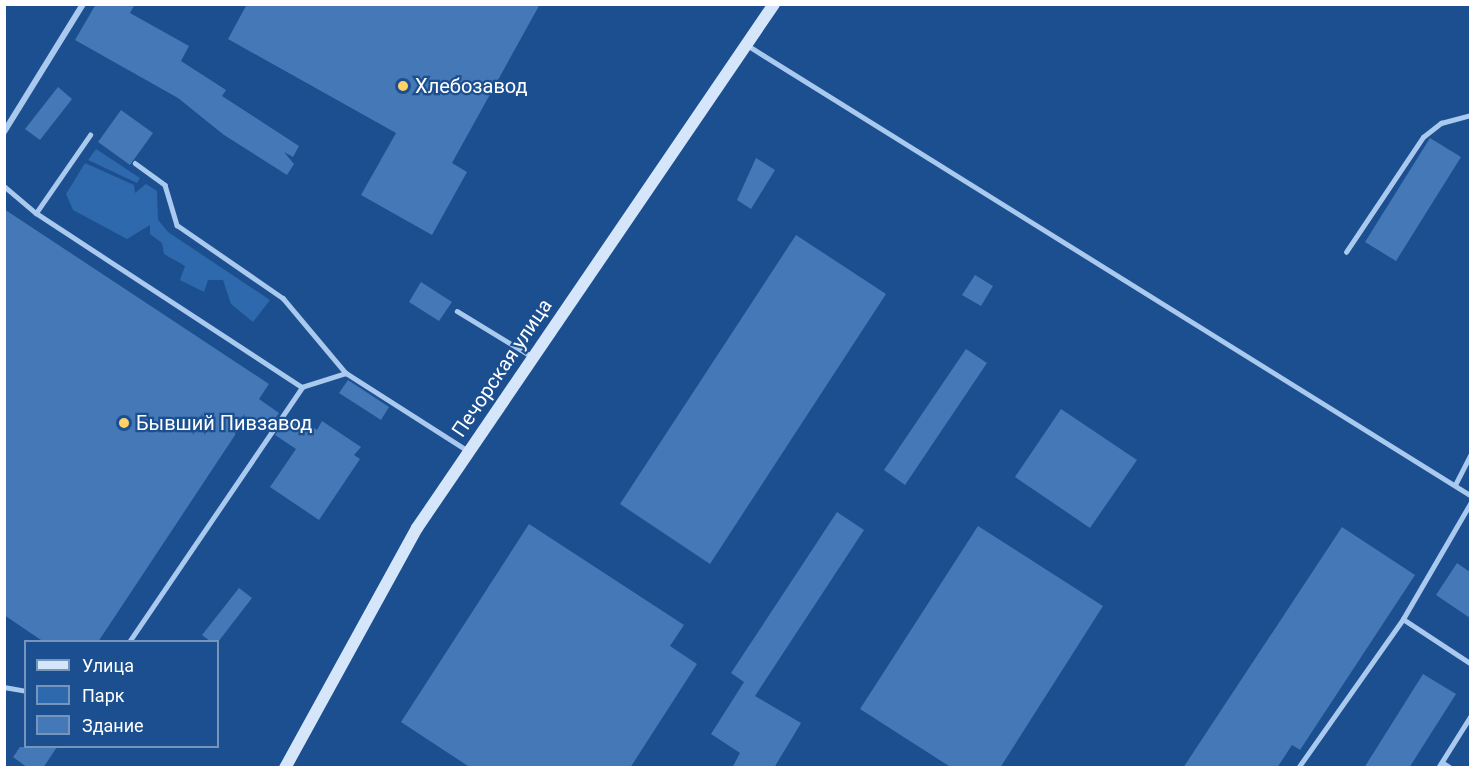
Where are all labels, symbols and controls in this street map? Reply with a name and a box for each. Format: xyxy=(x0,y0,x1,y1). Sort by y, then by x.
place label: Хлебозавод xyxy=(415,74,528,98)
marker: Хлебозавод xyxy=(396,79,410,93)
street label: Печорская улица xyxy=(447,294,557,442)
place label: Бывший Пивзавод xyxy=(136,411,312,435)
marker: Бывший Пивзавод xyxy=(117,416,131,430)
legend xyxy=(24,640,219,748)
text: Улица xyxy=(82,655,134,676)
text: Парк xyxy=(82,685,124,706)
text: Здание xyxy=(82,715,144,736)

